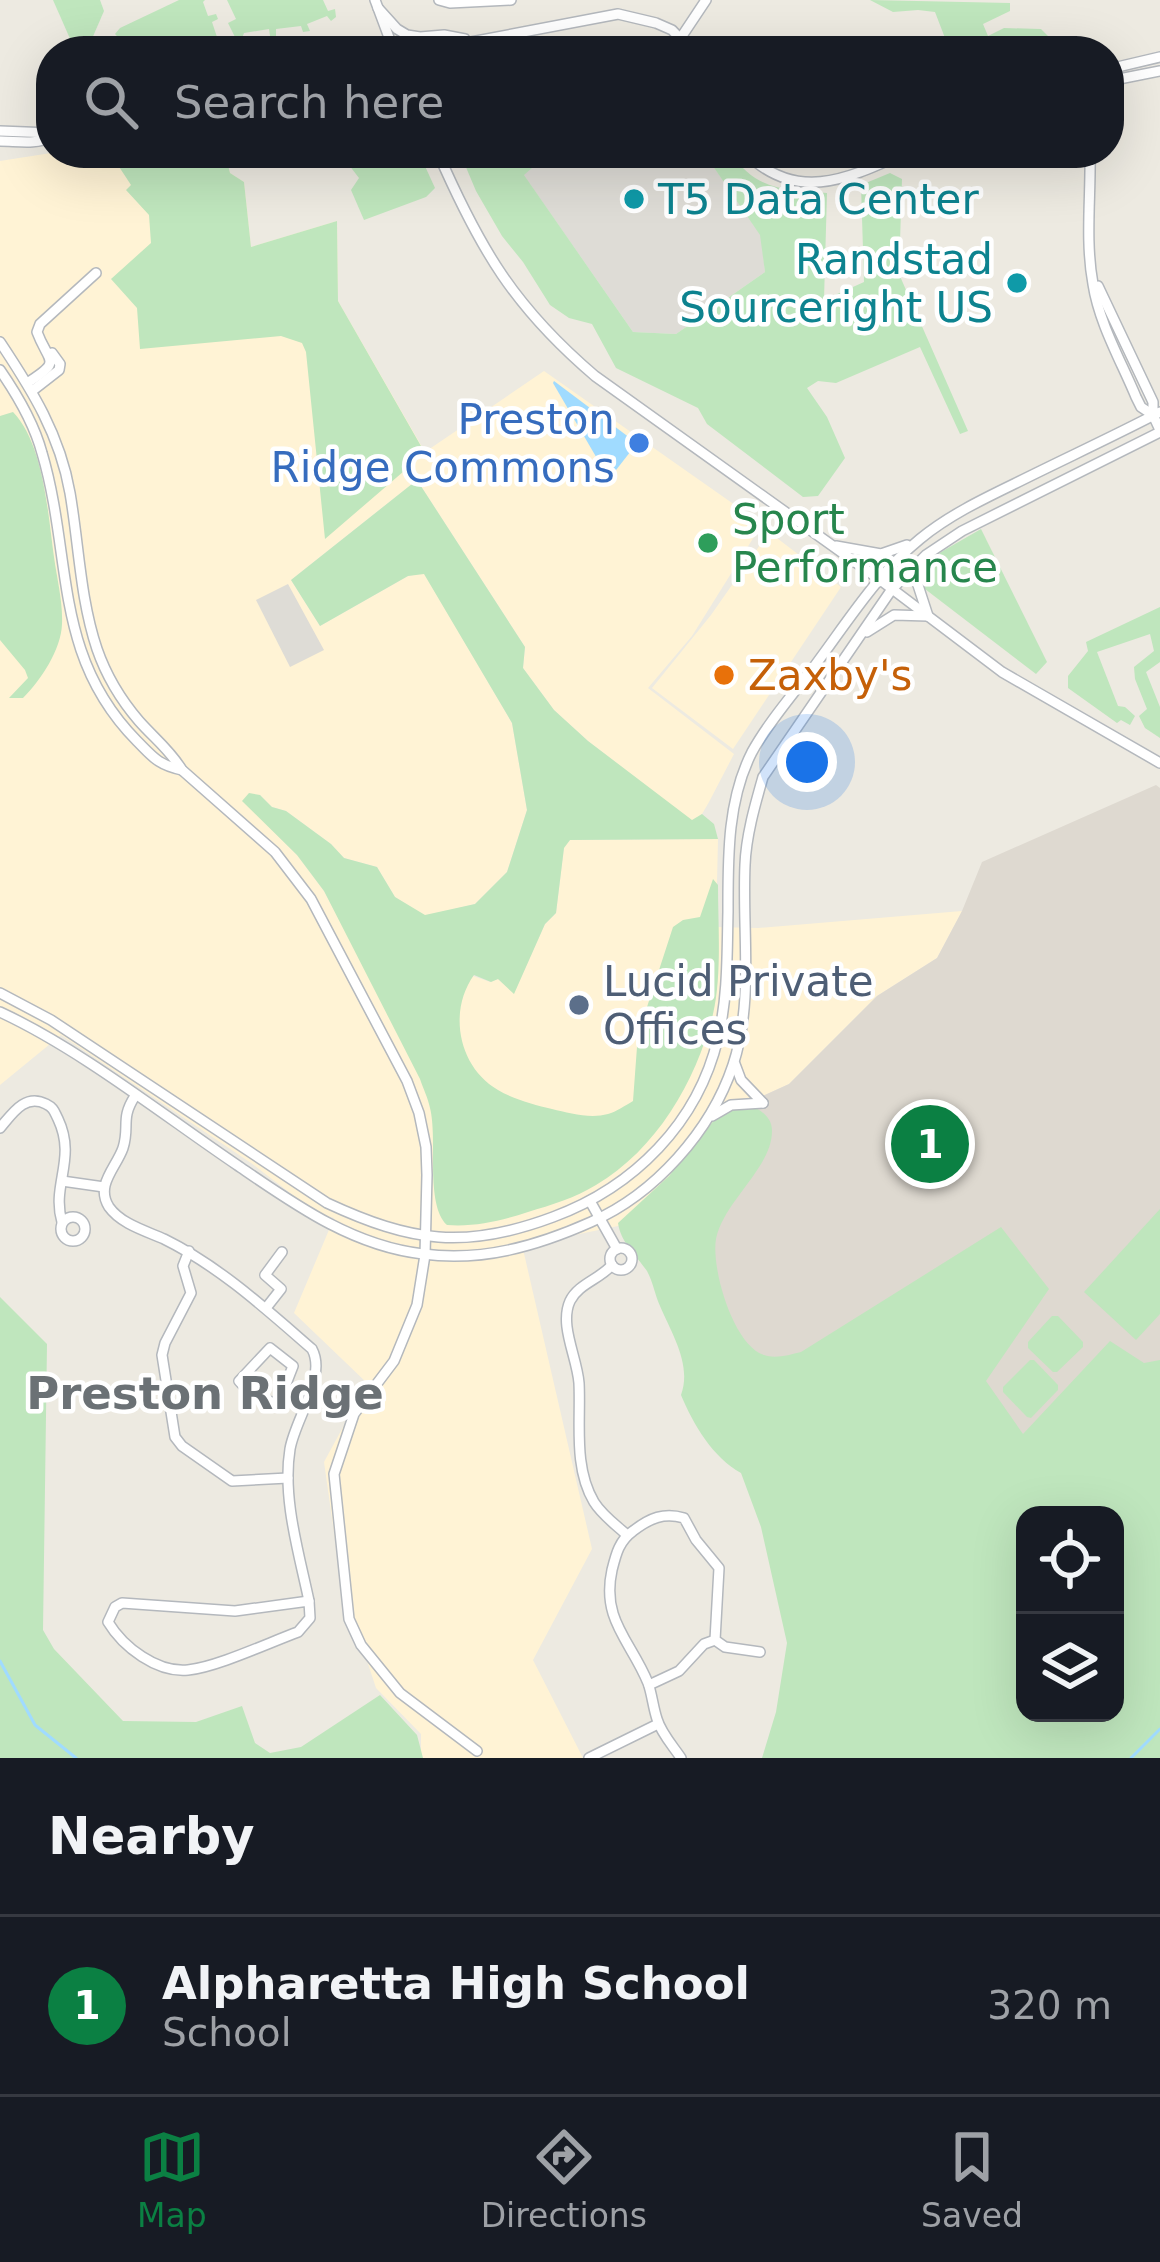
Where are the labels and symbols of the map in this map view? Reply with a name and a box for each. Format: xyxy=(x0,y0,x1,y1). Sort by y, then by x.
place label: T5 Data Center xyxy=(657,175,979,224)
marker: T5 Data Center xyxy=(621,186,647,212)
place label: Randstad Sourceright US xyxy=(679,235,993,332)
marker: Randstad Sourceright US xyxy=(1004,270,1030,296)
place label: Preston Ridge Commons xyxy=(271,395,615,492)
marker: Preston Ridge Commons xyxy=(626,430,652,456)
place label: Sport Performance xyxy=(732,495,998,592)
marker: Sport Performance xyxy=(695,530,721,556)
place label: Zaxby's xyxy=(748,651,912,700)
marker: Zaxby's xyxy=(711,662,737,688)
your location xyxy=(777,732,837,792)
place label: Lucid Private Offices xyxy=(603,957,873,1054)
marker: Lucid Private Offices xyxy=(566,992,592,1018)
pin: 1 xyxy=(891,1099,969,1189)
district label: Preston Ridge xyxy=(26,1367,384,1420)

